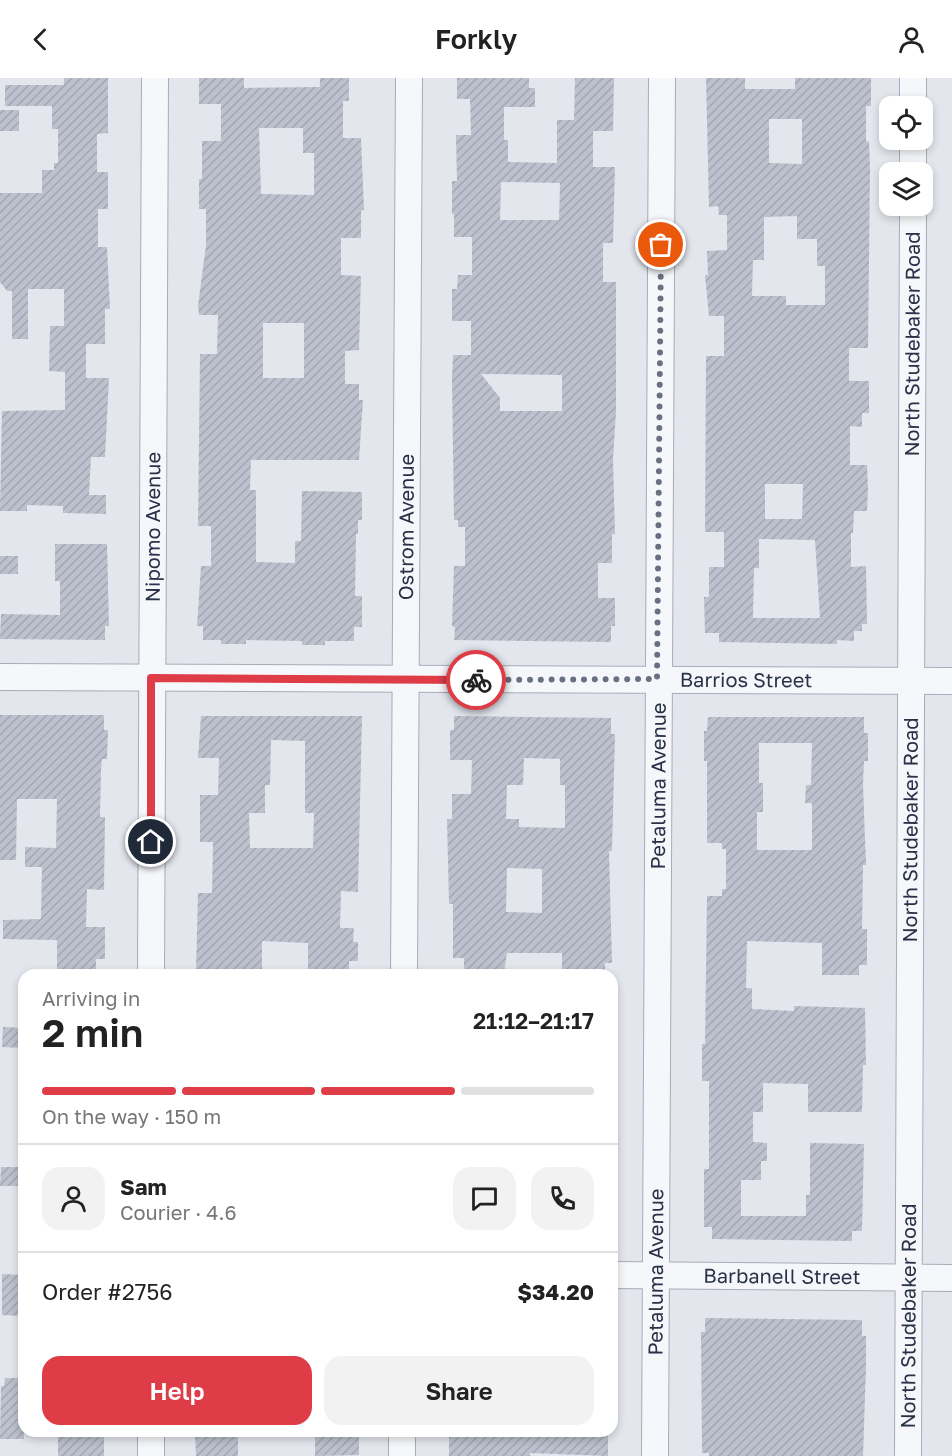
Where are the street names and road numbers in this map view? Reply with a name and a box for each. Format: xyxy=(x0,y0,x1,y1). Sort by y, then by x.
street label: North Studebaker Road xyxy=(899,231,924,457)
street label: Nipomo Avenue xyxy=(140,452,164,602)
street label: Ostrom Avenue xyxy=(393,454,418,600)
street label: Barrios Street xyxy=(680,667,812,691)
street label: Petaluma Avenue xyxy=(645,702,670,870)
street label: North Studebaker Road xyxy=(897,717,922,943)
street label: Petaluma Avenue xyxy=(643,1188,667,1356)
street label: North Studebaker Road xyxy=(895,1203,920,1429)
street label: Barbanell Street xyxy=(703,1263,861,1288)

